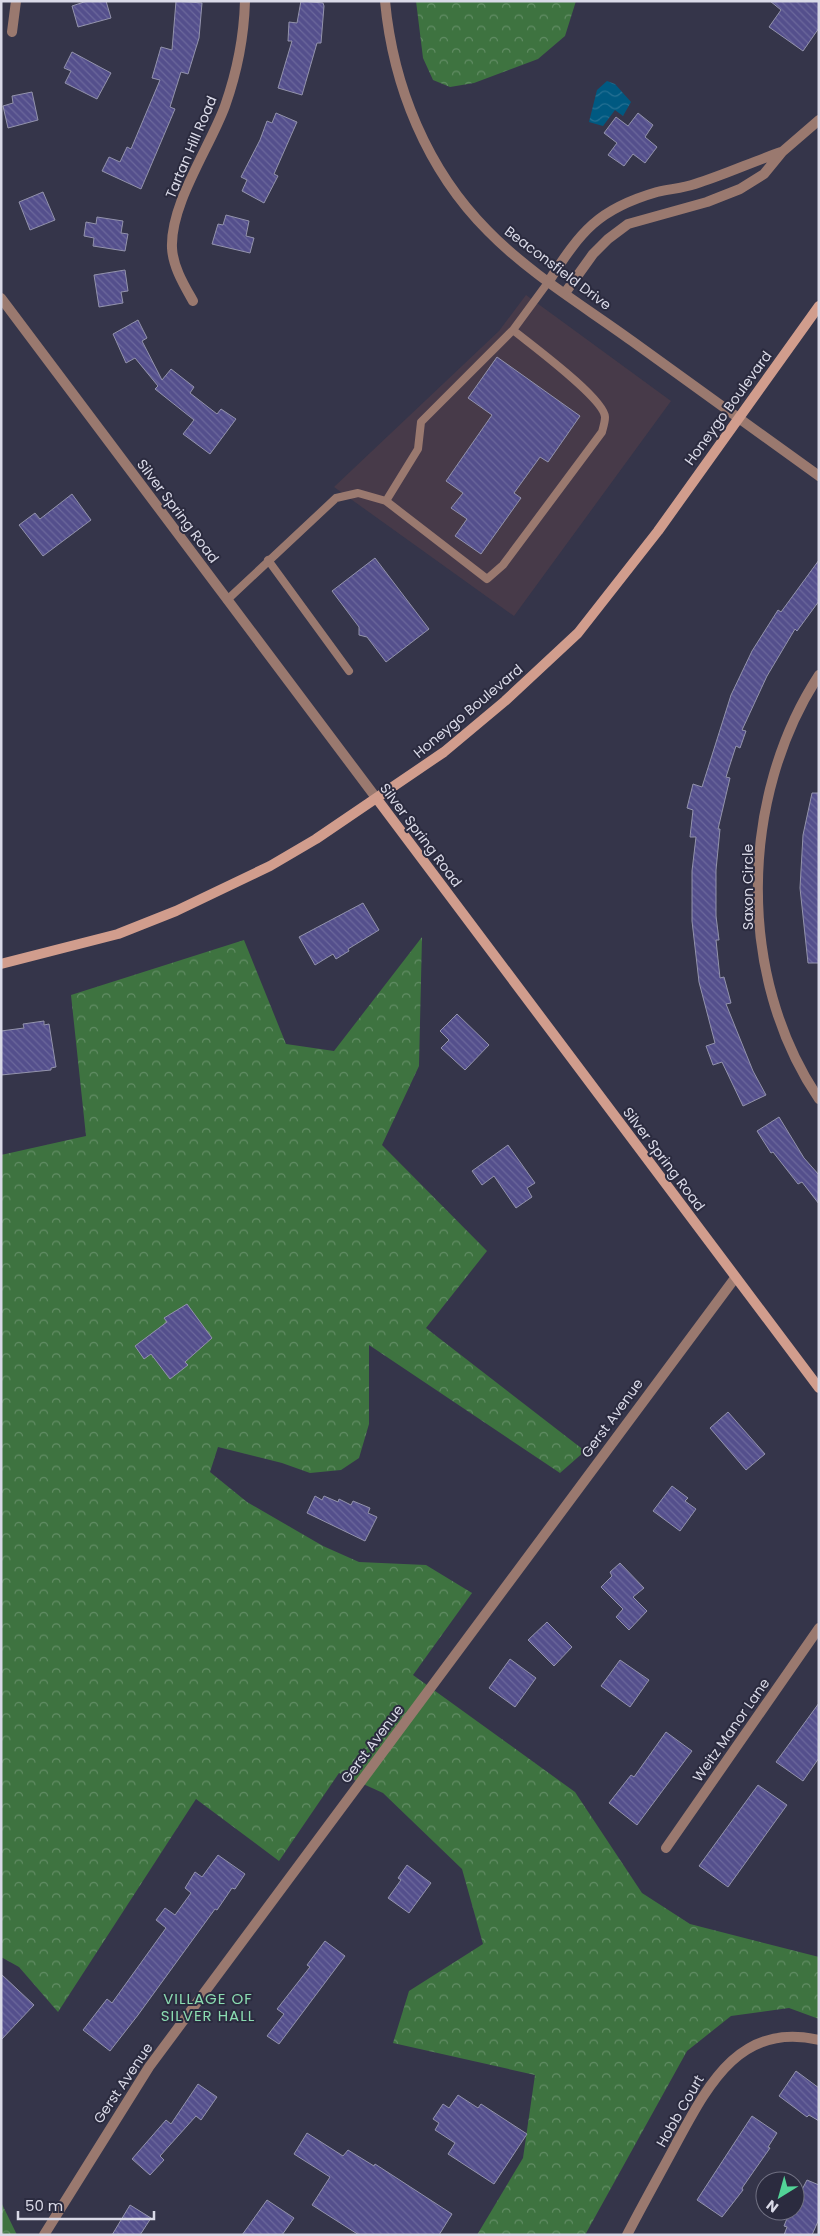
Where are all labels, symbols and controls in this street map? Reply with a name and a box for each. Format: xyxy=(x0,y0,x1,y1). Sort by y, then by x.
street label: Tartan Hill Road xyxy=(160,93,222,201)
street label: Beaconsfield Drive xyxy=(500,221,616,315)
street label: Honeygo Boulevard xyxy=(680,347,776,469)
street label: Silver Spring Road xyxy=(132,455,224,567)
street label: Honeygo Boulevard xyxy=(409,659,527,763)
street label: Silver Spring Road xyxy=(375,779,467,891)
street label: Saxon Circle xyxy=(738,844,758,930)
street label: Silver Spring Road xyxy=(618,1103,710,1215)
street label: Gerst Avenue xyxy=(576,1374,648,1462)
street label: Weitz Manor Lane xyxy=(688,1674,775,1786)
street label: Gerst Avenue xyxy=(336,1700,408,1787)
district label: VILLAGE OF SILVER HALL xyxy=(161,1988,255,2026)
street label: Gerst Avenue xyxy=(89,2038,158,2127)
street label: Hobb Court xyxy=(651,2071,709,2151)
north arrow xyxy=(755,2171,805,2221)
scale bar xyxy=(18,2188,154,2220)
text: 50 m xyxy=(25,2195,63,2216)
text: N xyxy=(762,2195,782,2218)

